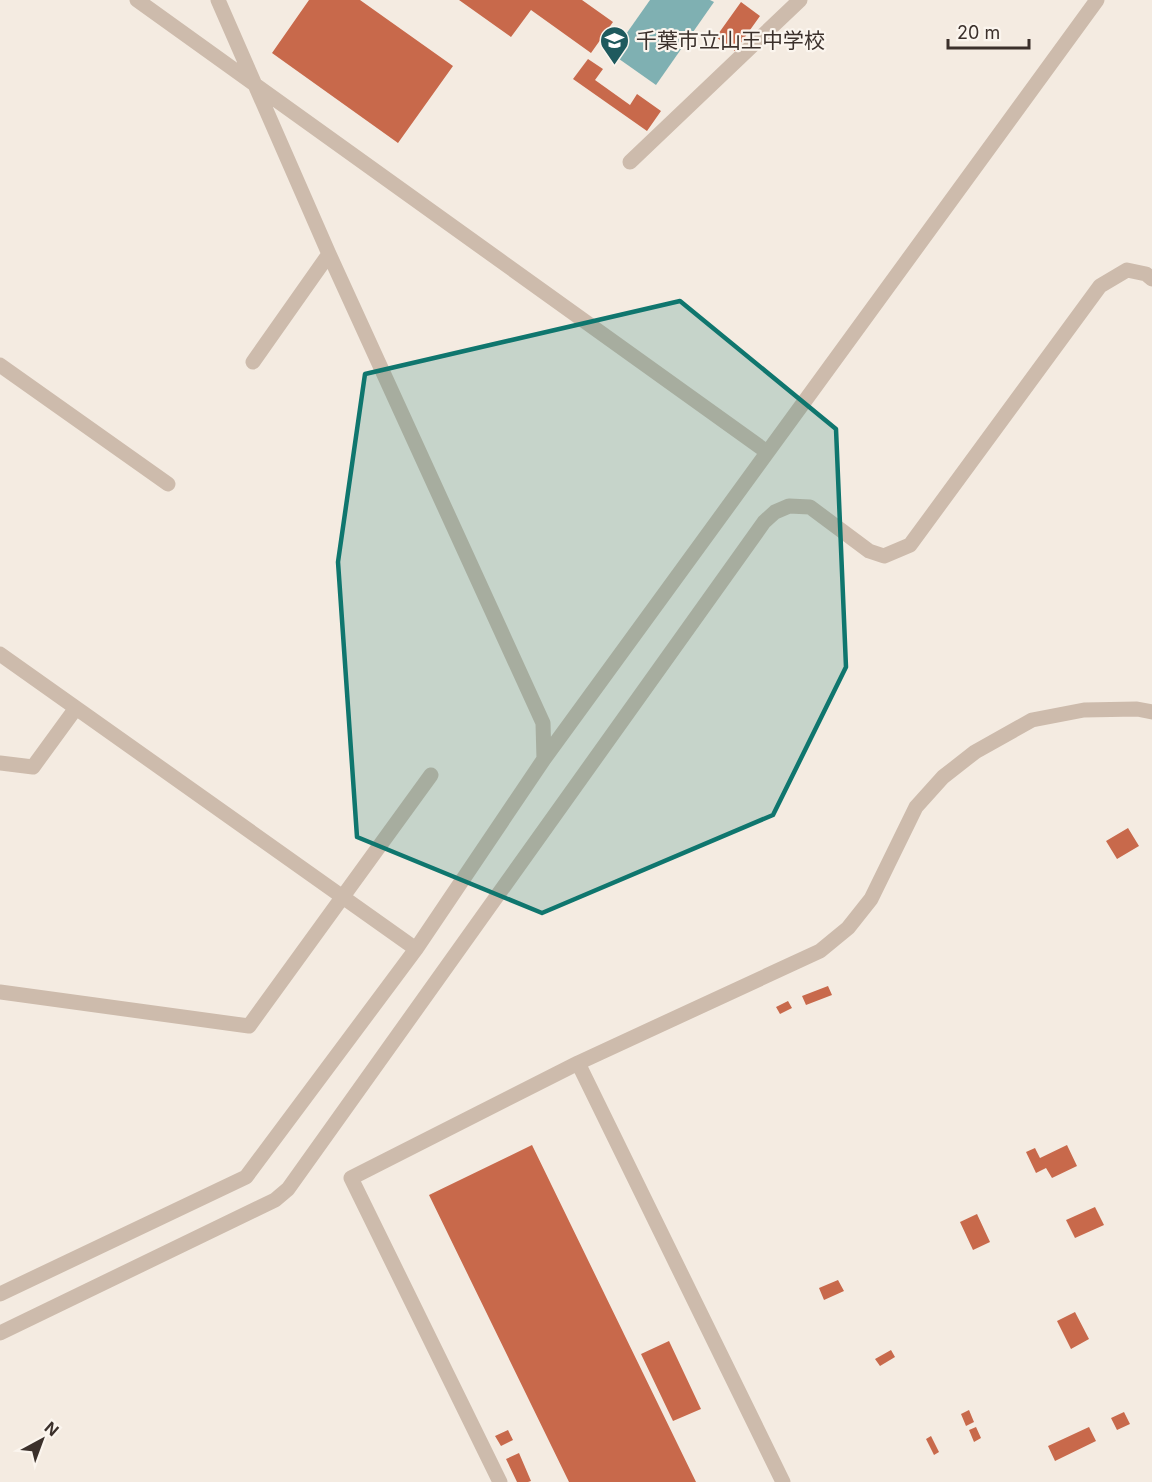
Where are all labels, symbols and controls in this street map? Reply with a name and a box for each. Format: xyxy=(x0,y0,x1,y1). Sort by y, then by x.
scale bar xyxy=(948,12,1029,50)
text: 20 m xyxy=(957,22,1000,43)
school or university icon: 千葉市立山王中学校 xyxy=(599,24,631,66)
place label: 千葉市立山王中学校 xyxy=(636,28,825,53)
north arrow xyxy=(12,1410,72,1470)
text: N xyxy=(41,1417,63,1440)

